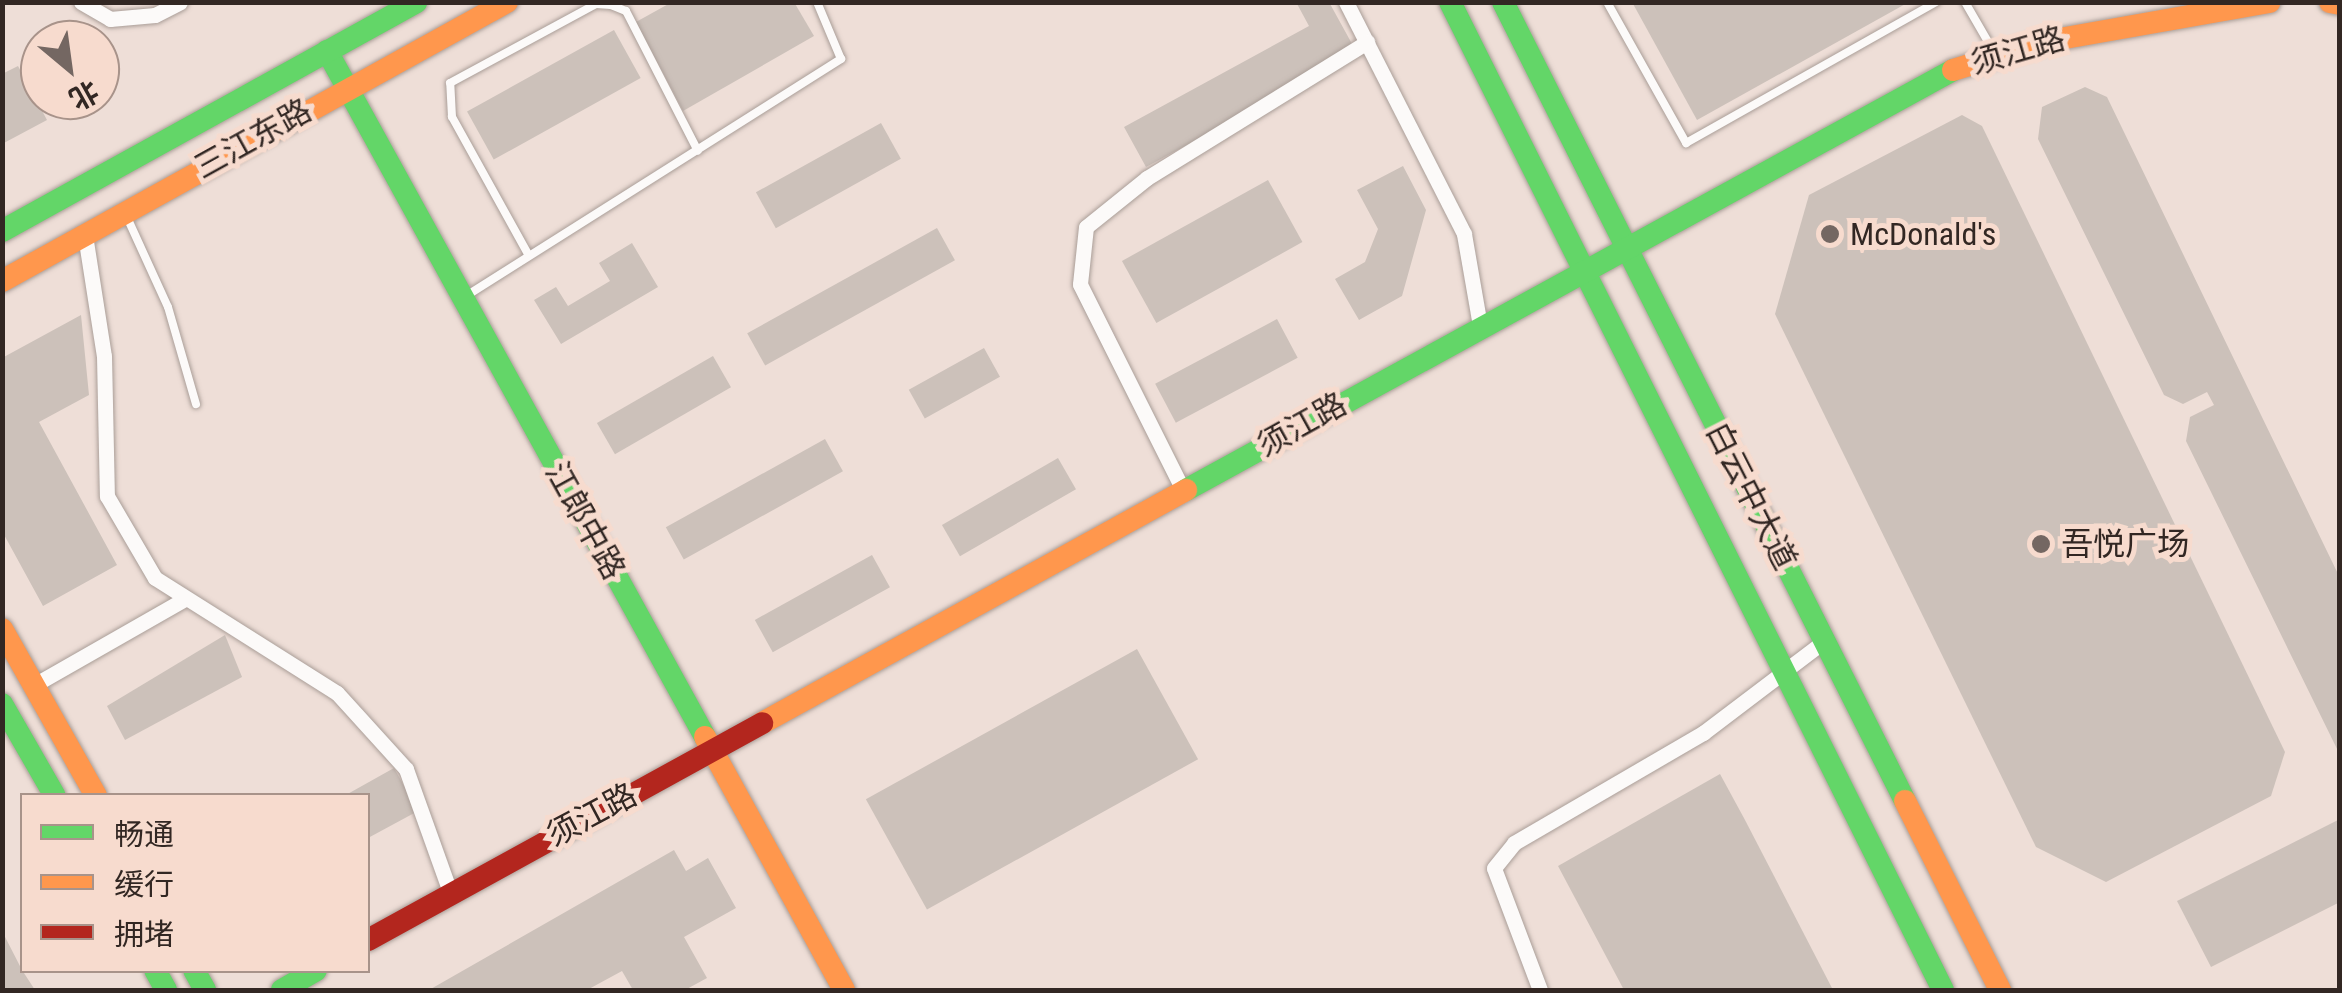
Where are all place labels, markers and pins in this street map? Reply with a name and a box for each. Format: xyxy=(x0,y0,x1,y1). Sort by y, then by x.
place label: McDonald's xyxy=(1850,215,1996,253)
marker: McDonald's xyxy=(1819,223,1841,245)
place label: 吾悦广场 xyxy=(2061,525,2189,563)
marker: 吾悦广场 xyxy=(2030,533,2052,555)

